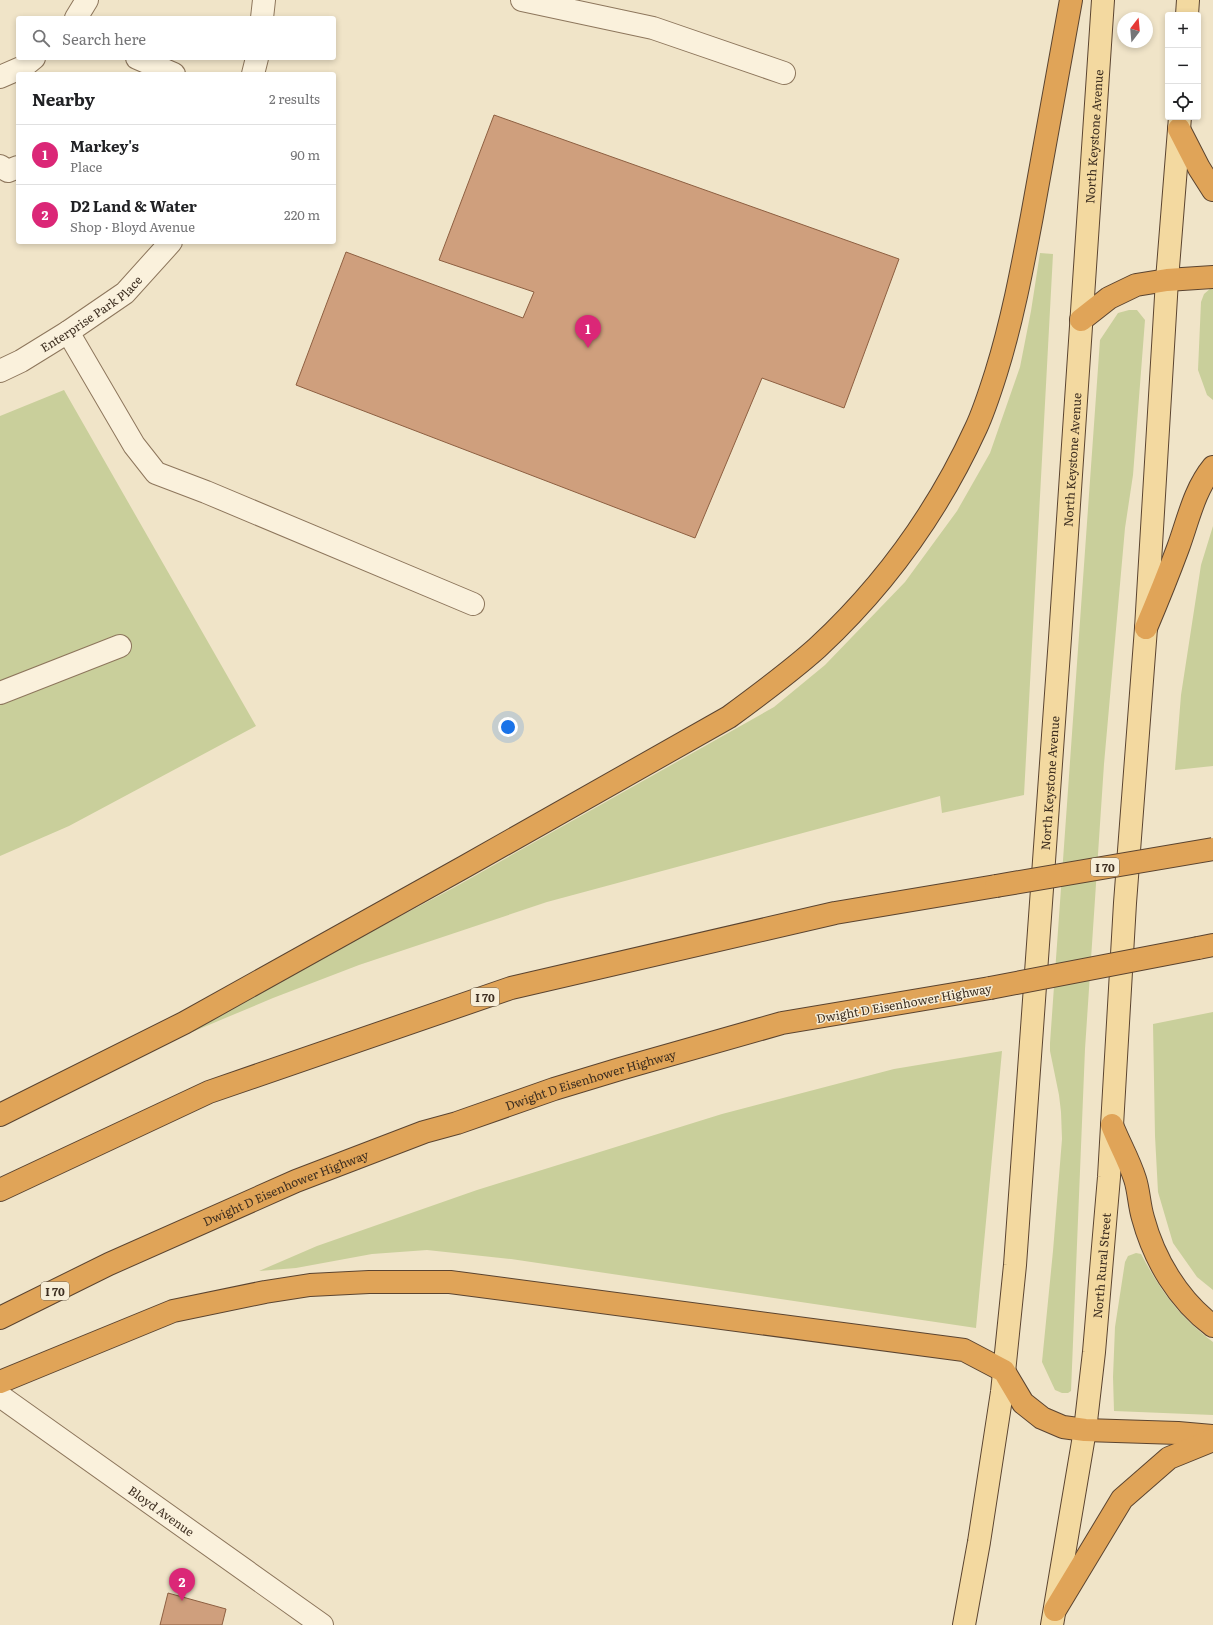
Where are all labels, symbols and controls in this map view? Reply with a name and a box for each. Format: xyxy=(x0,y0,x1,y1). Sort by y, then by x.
north arrow xyxy=(1117,12,1153,48)
map controls xyxy=(1165,12,1201,120)
button: + xyxy=(1165,12,1201,48)
search box xyxy=(16,16,336,60)
icon: search xyxy=(30,27,52,49)
text: Search here xyxy=(62,27,146,50)
button: − xyxy=(1165,48,1201,84)
street label: North Keystone Avenue xyxy=(1080,69,1107,204)
button: locate xyxy=(1165,84,1201,120)
text: Nearby xyxy=(32,86,95,111)
text: 2 results xyxy=(269,89,320,108)
text: Markey's xyxy=(70,134,139,157)
text: 1 xyxy=(42,145,48,164)
text: 90 m xyxy=(290,145,320,164)
text: Place xyxy=(70,157,102,176)
text: D2 Land & Water xyxy=(70,194,197,217)
text: 2 xyxy=(42,205,48,224)
text: 220 m xyxy=(284,205,320,224)
text: Shop · Bloyd Avenue xyxy=(70,217,195,236)
street label: Enterprise Park Place xyxy=(37,271,146,356)
pin: 1 xyxy=(575,315,601,348)
street label: North Keystone Avenue xyxy=(1059,392,1086,527)
street label: North Keystone Avenue xyxy=(1036,715,1063,851)
your location xyxy=(498,717,518,737)
road number: I 70 xyxy=(1091,858,1119,876)
street label: Dwight D Eisenhower Highway xyxy=(815,979,993,1027)
road number: I 70 xyxy=(471,988,499,1006)
street label: Dwight D Eisenhower Highway xyxy=(503,1045,678,1114)
street label: Dwight D Eisenhower Highway xyxy=(200,1145,371,1230)
street label: North Rural Street xyxy=(1088,1212,1115,1319)
road number: I 70 xyxy=(41,1282,69,1300)
street label: Bloyd Avenue xyxy=(125,1481,198,1540)
pin: 2 xyxy=(169,1568,195,1601)

